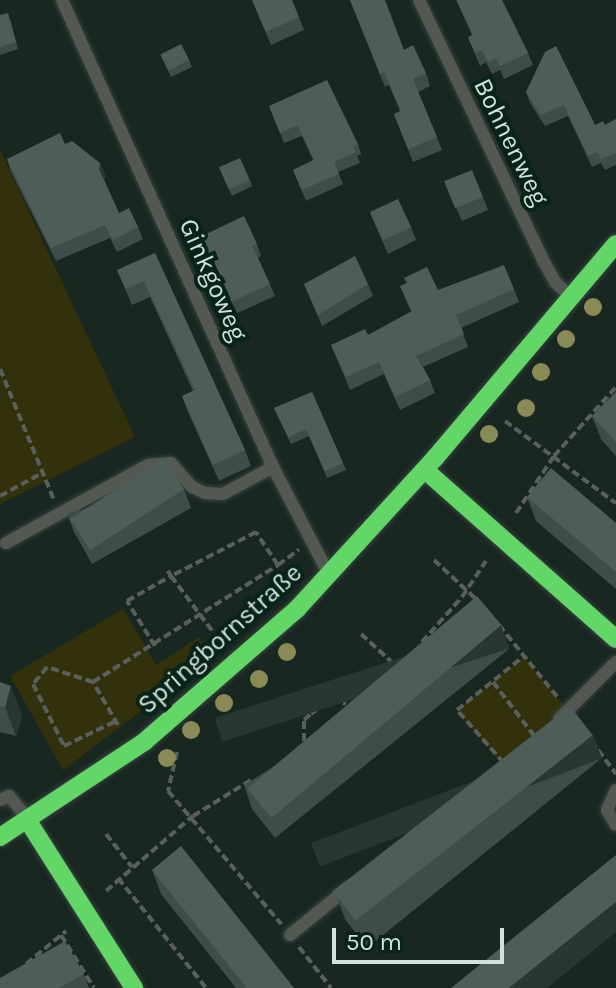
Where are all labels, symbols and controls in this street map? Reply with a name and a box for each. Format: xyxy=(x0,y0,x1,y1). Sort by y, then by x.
street label: Bohnenweg xyxy=(467,73,555,211)
street label: Ginkgoweg xyxy=(172,214,254,346)
street label: Springbornstraße xyxy=(132,557,308,721)
scale bar xyxy=(336,912,508,962)
text: 50 m xyxy=(346,928,402,956)

